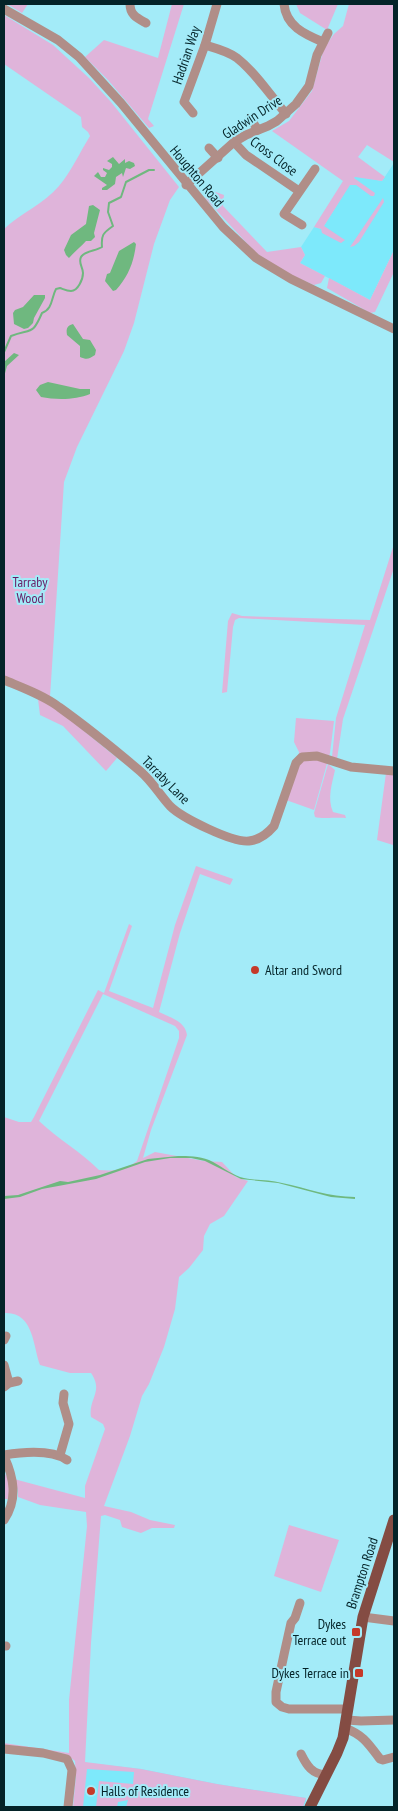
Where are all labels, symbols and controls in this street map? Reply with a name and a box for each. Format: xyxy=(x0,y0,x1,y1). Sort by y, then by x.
street label: Hadrian Way xyxy=(168,23,205,86)
street label: Gladwin Drive xyxy=(219,91,285,143)
street label: Cross Close xyxy=(247,132,301,180)
street label: Houghton Road xyxy=(166,142,228,210)
park label: Tarraby Wood xyxy=(12,573,48,607)
street label: Tarraby Lane xyxy=(138,752,194,808)
place label: Altar and Sword xyxy=(265,961,342,979)
marker: Altar and Sword xyxy=(249,964,261,976)
street label: Brampton Road xyxy=(342,1535,382,1611)
place label: Dykes Terrace out xyxy=(293,1615,346,1649)
marker: Dykes Terrace out xyxy=(350,1626,362,1638)
place label: Dykes Terrace in xyxy=(272,1664,349,1682)
marker: Dykes Terrace in xyxy=(353,1667,365,1679)
place label: Halls of Residence xyxy=(101,1782,189,1800)
marker: Halls of Residence xyxy=(85,1785,97,1797)

